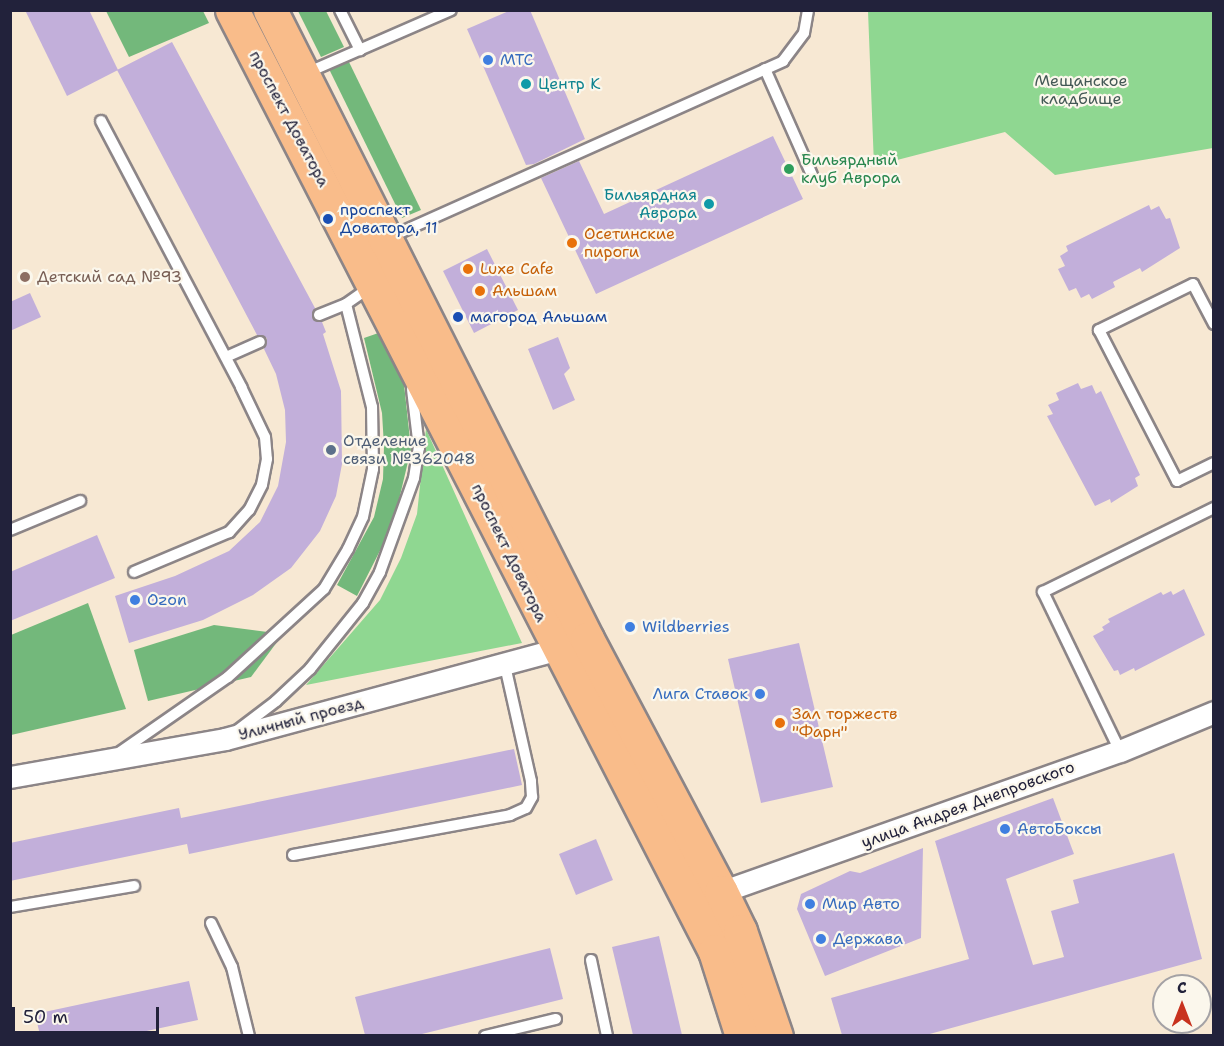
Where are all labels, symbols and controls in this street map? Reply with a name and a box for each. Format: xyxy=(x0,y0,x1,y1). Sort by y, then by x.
street label: проспект Доватора xyxy=(245,48,333,190)
place label: МТС xyxy=(500,50,533,70)
marker: МТС xyxy=(481,53,495,67)
park label: Мещанское кладбище xyxy=(1035,71,1127,109)
place label: Центр К xyxy=(538,74,601,94)
marker: Центр К xyxy=(519,77,533,91)
place label: Бильярдный клуб Аврора xyxy=(801,150,900,188)
marker: Бильярдный клуб Аврора xyxy=(782,162,796,176)
place label: Бильярдная Аврора xyxy=(604,185,697,223)
marker: Бильярдная Аврора xyxy=(702,197,716,211)
place label: проспект Доватора, 11 xyxy=(340,200,438,238)
marker: проспект Доватора, 11 xyxy=(321,212,335,226)
place label: Осетинские пироги xyxy=(584,224,675,262)
marker: Осетинские пироги xyxy=(565,236,579,250)
place label: Luxe Cafe xyxy=(480,259,554,279)
marker: Luxe Cafe xyxy=(461,262,475,276)
place label: Детский сад №93 xyxy=(37,267,182,287)
marker: Детский сад №93 xyxy=(18,270,32,284)
place label: Альшам xyxy=(492,281,557,301)
marker: Альшам xyxy=(473,284,487,298)
place label: магород Альшам xyxy=(470,307,607,327)
marker: магород Альшам xyxy=(451,310,465,324)
place label: Отделение связи №362048 xyxy=(343,431,475,469)
marker: Отделение связи №362048 xyxy=(324,443,338,457)
street label: проспект Доватора xyxy=(467,481,551,625)
place label: Ozon xyxy=(147,590,187,610)
marker: Ozon xyxy=(128,593,142,607)
place label: Wildberries xyxy=(642,617,730,637)
marker: Wildberries xyxy=(623,620,637,634)
place label: Лига Ставок xyxy=(652,684,748,704)
marker: Лига Ставок xyxy=(753,687,767,701)
street label: Уличный проезд xyxy=(237,693,365,745)
place label: Зал торжеств "Фарн" xyxy=(792,704,897,742)
marker: Зал торжеств "Фарн" xyxy=(773,716,787,730)
street label: улица Андрея Днепровского xyxy=(859,757,1077,853)
place label: АвтоБоксы xyxy=(1017,819,1102,839)
marker: АвтоБоксы xyxy=(998,822,1012,836)
place label: Мир Авто xyxy=(822,894,900,914)
marker: Мир Авто xyxy=(803,897,817,911)
place label: Держава xyxy=(833,929,903,949)
marker: Держава xyxy=(814,932,828,946)
north arrow xyxy=(1152,974,1212,1034)
text: С xyxy=(1177,977,1187,998)
scale bar xyxy=(15,995,162,1033)
text: 50 m xyxy=(23,1005,68,1029)

